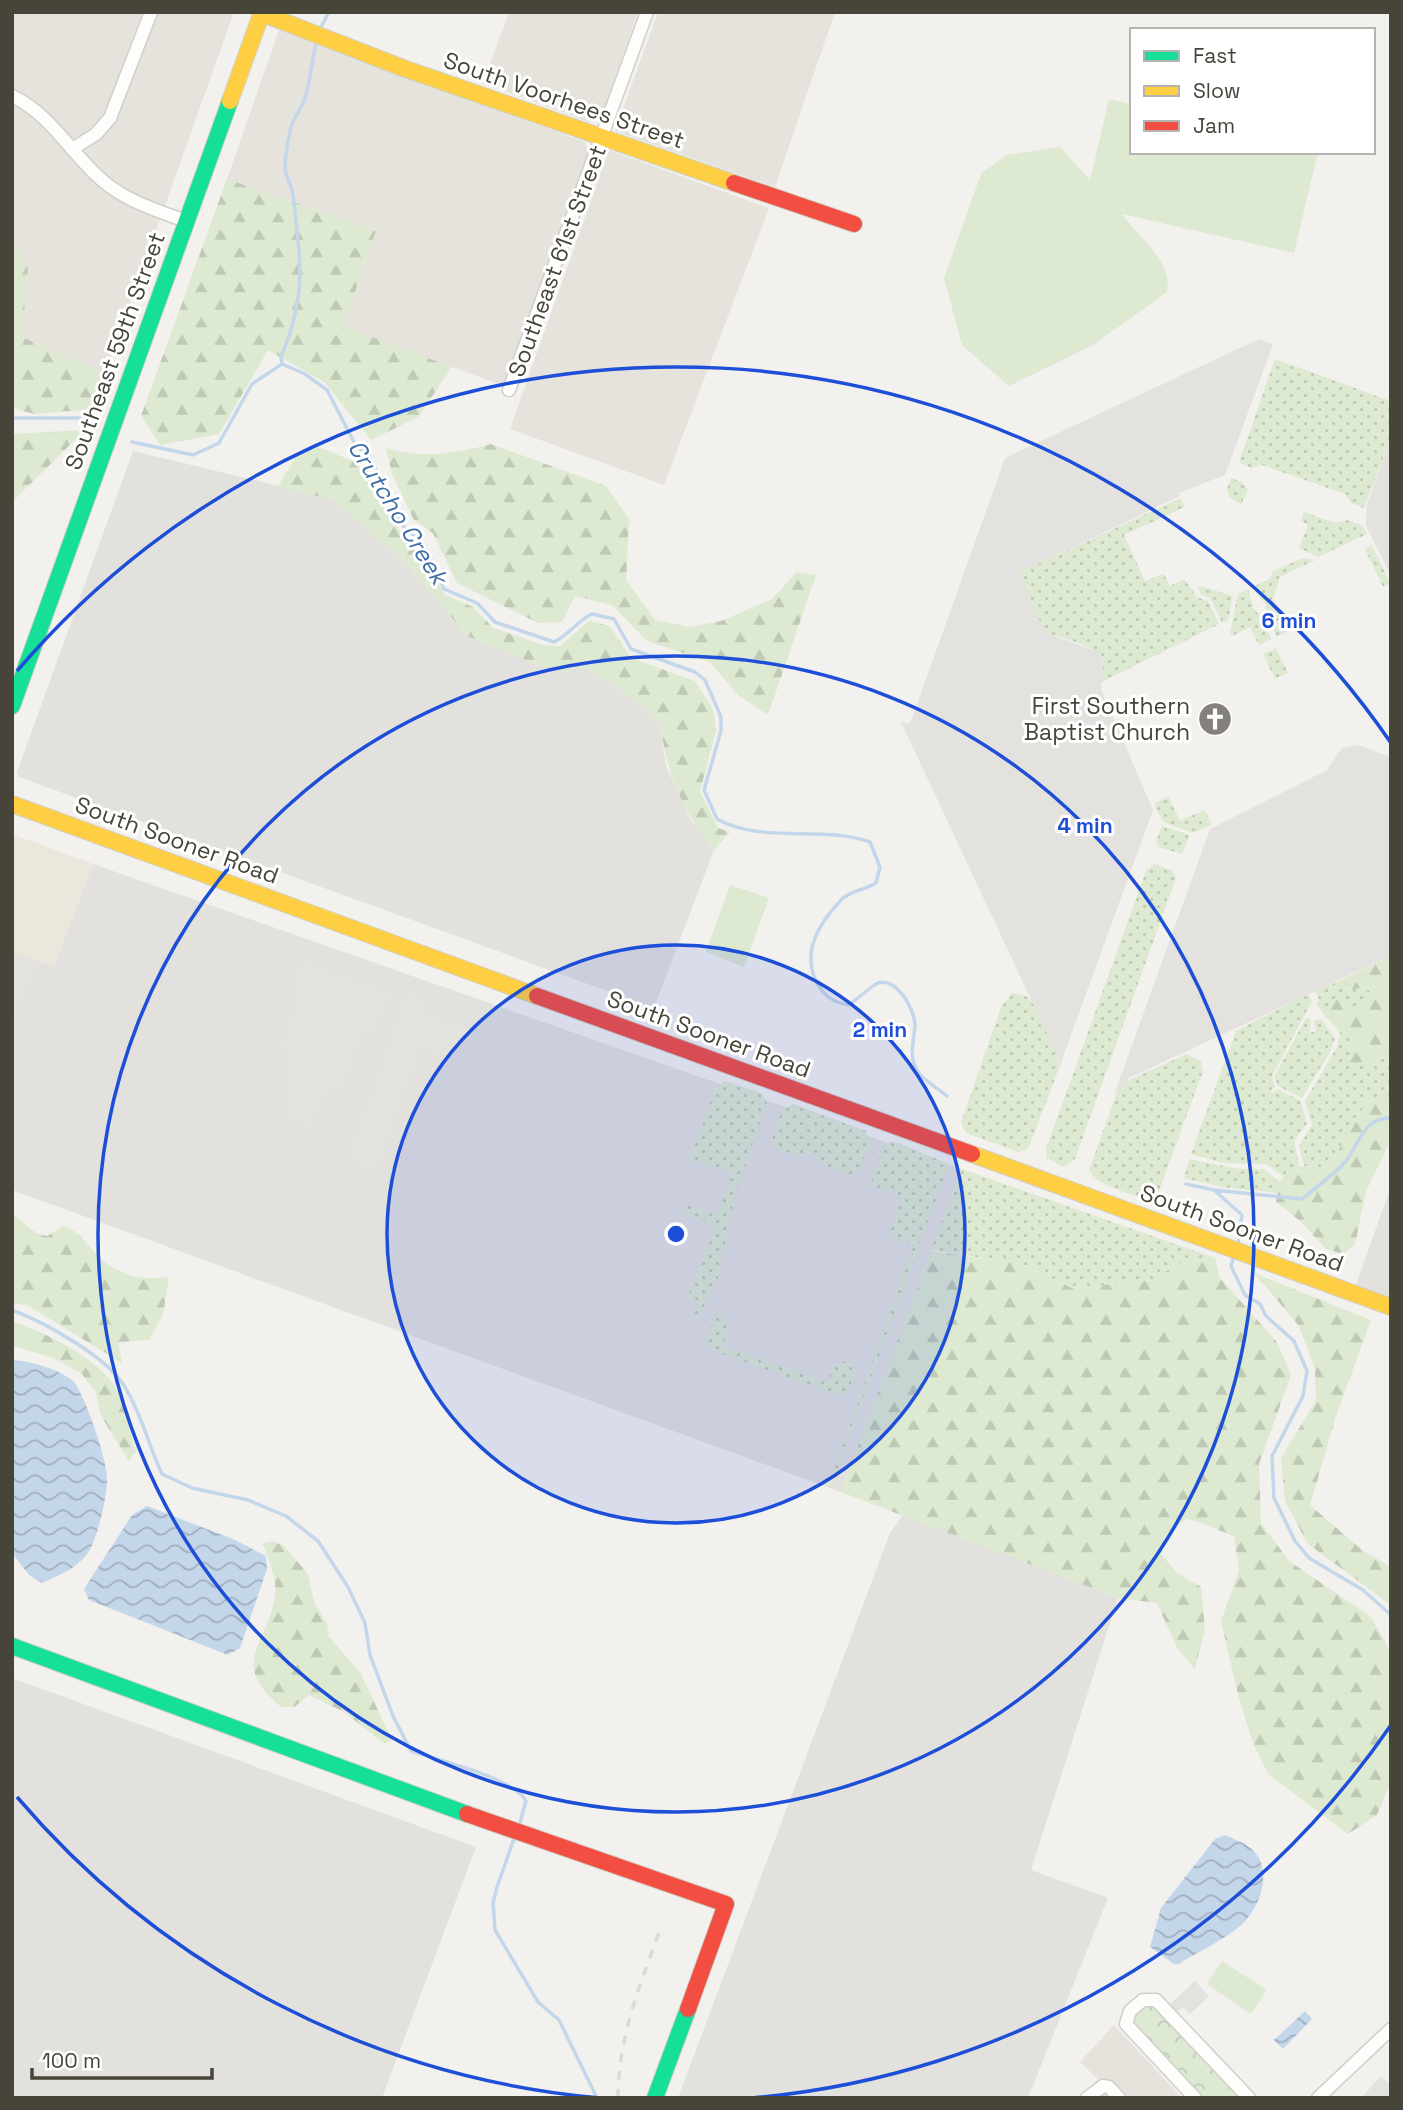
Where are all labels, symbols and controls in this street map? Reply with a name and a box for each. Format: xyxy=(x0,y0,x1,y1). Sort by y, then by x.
legend xyxy=(1130,28,1375,154)
text: Fast xyxy=(1193,42,1237,69)
street label: South Voorhees Street xyxy=(440,45,688,155)
text: Slow xyxy=(1193,77,1241,104)
text: Jam xyxy=(1193,112,1235,139)
street label: Southeast 61st Street xyxy=(501,141,613,381)
street label: Southeast 59th Street xyxy=(58,228,172,474)
water label: Crutcho Creek xyxy=(341,434,457,593)
text: 6 min xyxy=(1262,607,1316,634)
place label: First Southern Baptist Church xyxy=(1024,691,1190,747)
church icon: First Southern Baptist Church xyxy=(1196,700,1234,738)
street label: South Sooner Road xyxy=(71,789,283,891)
text: 4 min xyxy=(1057,812,1113,839)
street label: South Sooner Road xyxy=(603,983,815,1085)
text: 2 min xyxy=(853,1016,907,1043)
street label: South Sooner Road xyxy=(1136,1177,1348,1279)
centre of rings xyxy=(664,1222,688,1246)
scale bar xyxy=(32,2036,212,2080)
text: 100 m xyxy=(42,2047,101,2074)

